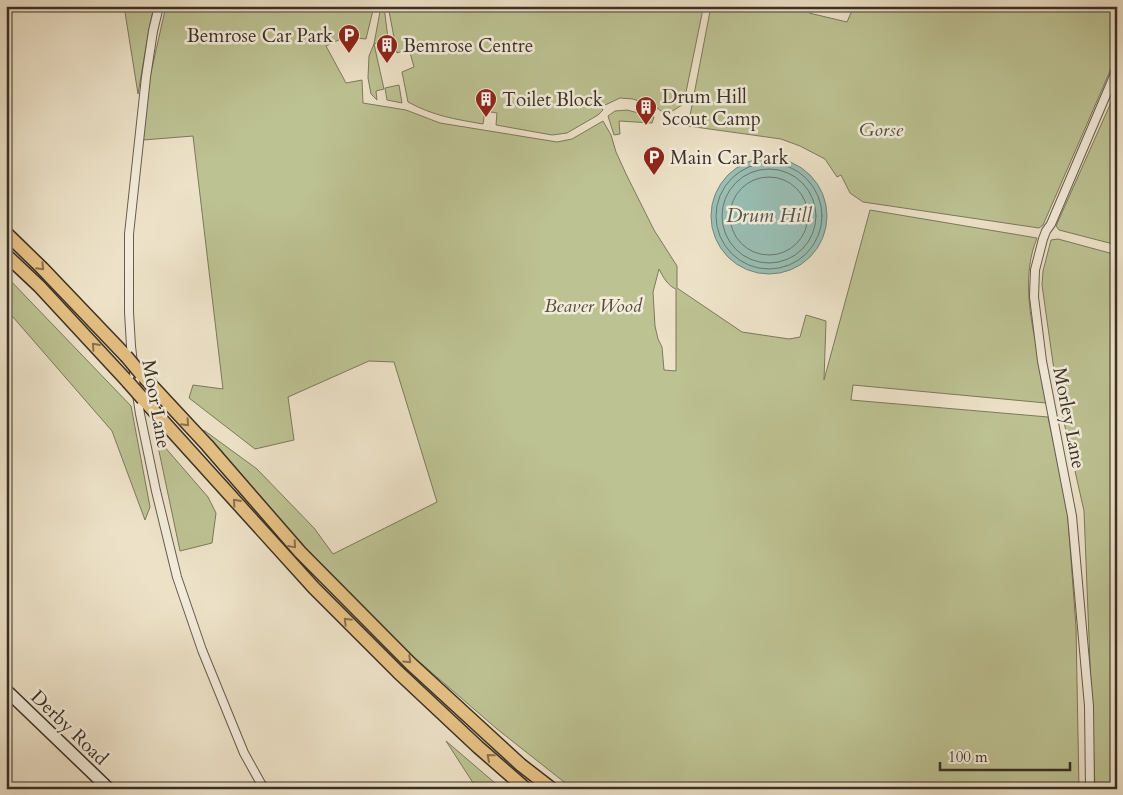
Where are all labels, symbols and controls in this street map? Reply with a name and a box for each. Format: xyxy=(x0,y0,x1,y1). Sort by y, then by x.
place label: Bemrose Car Park xyxy=(187,23,334,49)
parking icon: Bemrose Car Park xyxy=(337,23,361,54)
building icon: Bemrose Centre xyxy=(375,33,399,64)
place label: Bemrose Centre xyxy=(403,33,533,59)
place label: Drum Hill Scout Camp xyxy=(662,84,761,132)
building icon: Toilet Block xyxy=(474,87,498,118)
place label: Toilet Block xyxy=(502,87,604,113)
building icon: Drum Hill Scout Camp xyxy=(634,95,658,126)
park label: Gorse xyxy=(859,117,904,143)
parking icon: Main Car Park xyxy=(642,145,666,176)
place label: Main Car Park xyxy=(670,145,789,171)
water label: Drum Hill xyxy=(726,202,812,229)
one-way arrow xyxy=(35,261,44,270)
park label: Beaver Wood xyxy=(544,293,643,319)
one-way arrow xyxy=(92,342,101,351)
street label: Moor Lane xyxy=(135,358,177,451)
street label: Morley Lane xyxy=(1046,365,1092,471)
one-way arrow xyxy=(180,417,189,426)
one-way arrow xyxy=(233,498,242,507)
one-way arrow xyxy=(288,539,296,548)
one-way arrow xyxy=(343,617,352,626)
one-way arrow xyxy=(402,654,411,663)
street label: Derby Road xyxy=(25,684,114,771)
scale bar xyxy=(940,740,1070,772)
text: 100 m xyxy=(948,747,988,767)
one-way arrow xyxy=(486,753,495,762)

